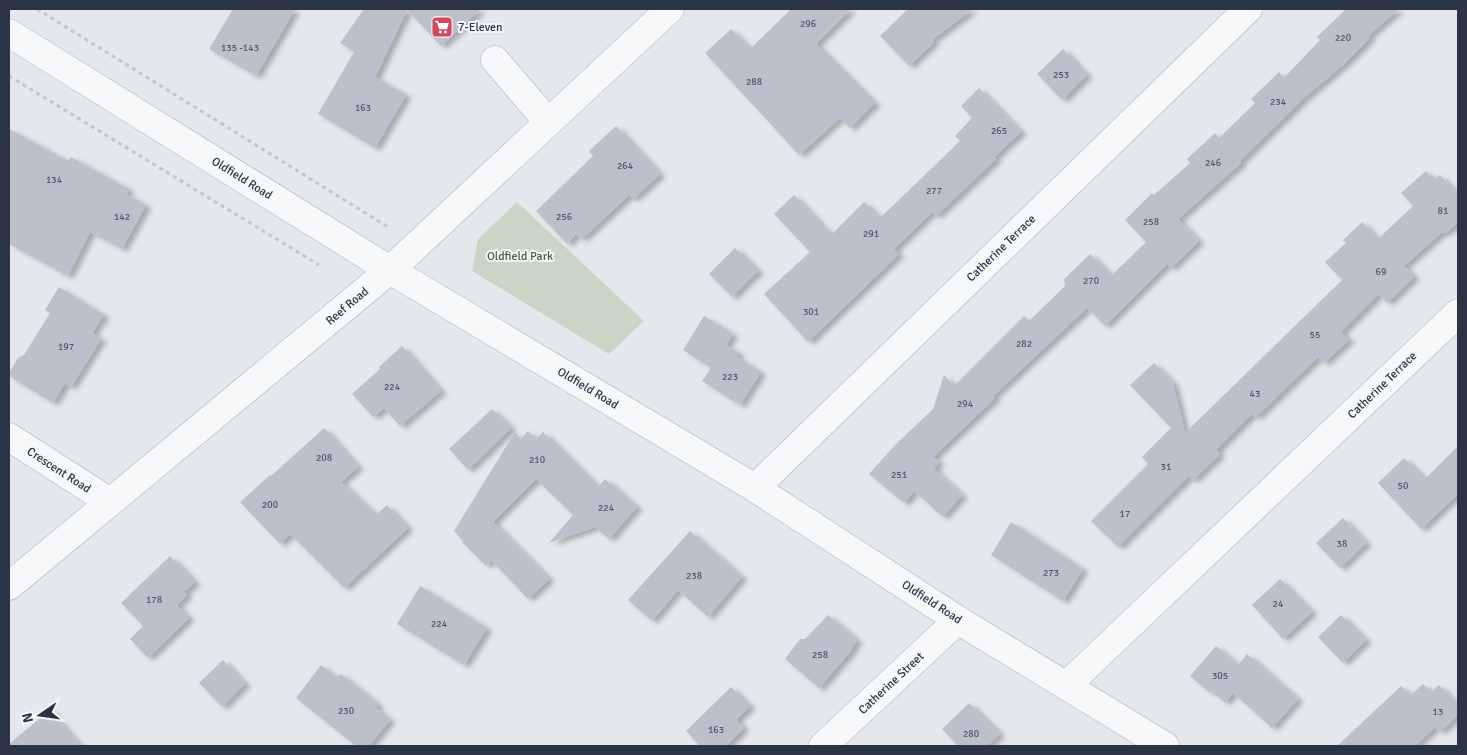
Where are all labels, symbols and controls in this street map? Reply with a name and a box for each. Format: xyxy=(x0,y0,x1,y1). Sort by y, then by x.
supermarket icon: 7-Eleven xyxy=(430,15,454,39)
house number: 296 xyxy=(800,18,816,30)
place label: 7-Eleven xyxy=(458,20,503,35)
house number: 220 xyxy=(1335,32,1351,44)
house number: 135 -143 xyxy=(221,42,259,54)
house number: 253 xyxy=(1053,69,1069,81)
house number: 288 xyxy=(746,76,762,88)
house number: 234 xyxy=(1270,96,1287,108)
house number: 163 xyxy=(355,102,371,114)
house number: 265 xyxy=(991,125,1007,137)
street label: Oldfield Road xyxy=(209,154,275,203)
house number: 246 xyxy=(1205,157,1221,169)
house number: 264 xyxy=(617,160,634,172)
house number: 134 xyxy=(46,174,63,186)
house number: 277 xyxy=(926,185,942,197)
house number: 81 xyxy=(1438,205,1448,217)
house number: 142 xyxy=(114,211,130,223)
house number: 256 xyxy=(556,211,572,223)
street label: Catherine Terrace xyxy=(964,212,1039,285)
house number: 258 xyxy=(1143,216,1159,228)
house number: 291 xyxy=(863,228,879,240)
park label: Oldfield Park xyxy=(487,249,553,264)
house number: 69 xyxy=(1376,266,1386,278)
house number: 270 xyxy=(1083,275,1099,287)
street label: Reef Road xyxy=(323,284,372,329)
house number: 301 xyxy=(803,306,819,318)
house number: 55 xyxy=(1310,329,1320,341)
house number: 282 xyxy=(1016,338,1032,350)
house number: 197 xyxy=(58,341,74,353)
street label: Catherine Terrace xyxy=(1345,349,1420,422)
street label: Oldfield Road xyxy=(554,364,621,413)
house number: 223 xyxy=(722,371,738,383)
house number: 224 xyxy=(384,381,401,393)
house number: 43 xyxy=(1250,388,1260,400)
house number: 294 xyxy=(957,398,974,410)
street label: Crescent Road xyxy=(24,444,94,497)
house number: 208 xyxy=(316,452,332,464)
house number: 210 xyxy=(529,454,545,466)
house number: 31 xyxy=(1161,461,1171,473)
house number: 251 xyxy=(891,469,907,481)
house number: 50 xyxy=(1398,480,1408,492)
house number: 200 xyxy=(262,499,278,511)
house number: 224 xyxy=(598,502,615,514)
house number: 17 xyxy=(1120,508,1130,520)
house number: 38 xyxy=(1337,538,1347,550)
house number: 273 xyxy=(1043,567,1059,579)
house number: 238 xyxy=(686,570,702,582)
street label: Oldfield Road xyxy=(899,577,965,627)
house number: 178 xyxy=(146,594,162,606)
house number: 24 xyxy=(1273,598,1284,610)
house number: 224 xyxy=(431,618,448,630)
house number: 258 xyxy=(812,649,828,661)
street label: Catherine Street xyxy=(855,649,927,718)
house number: 305 xyxy=(1212,670,1228,682)
north arrow xyxy=(15,690,65,740)
house number: 230 xyxy=(338,705,354,717)
house number: 13 xyxy=(1433,706,1443,718)
text: N xyxy=(18,711,37,724)
house number: 163 xyxy=(708,724,724,736)
house number: 280 xyxy=(963,728,979,740)

